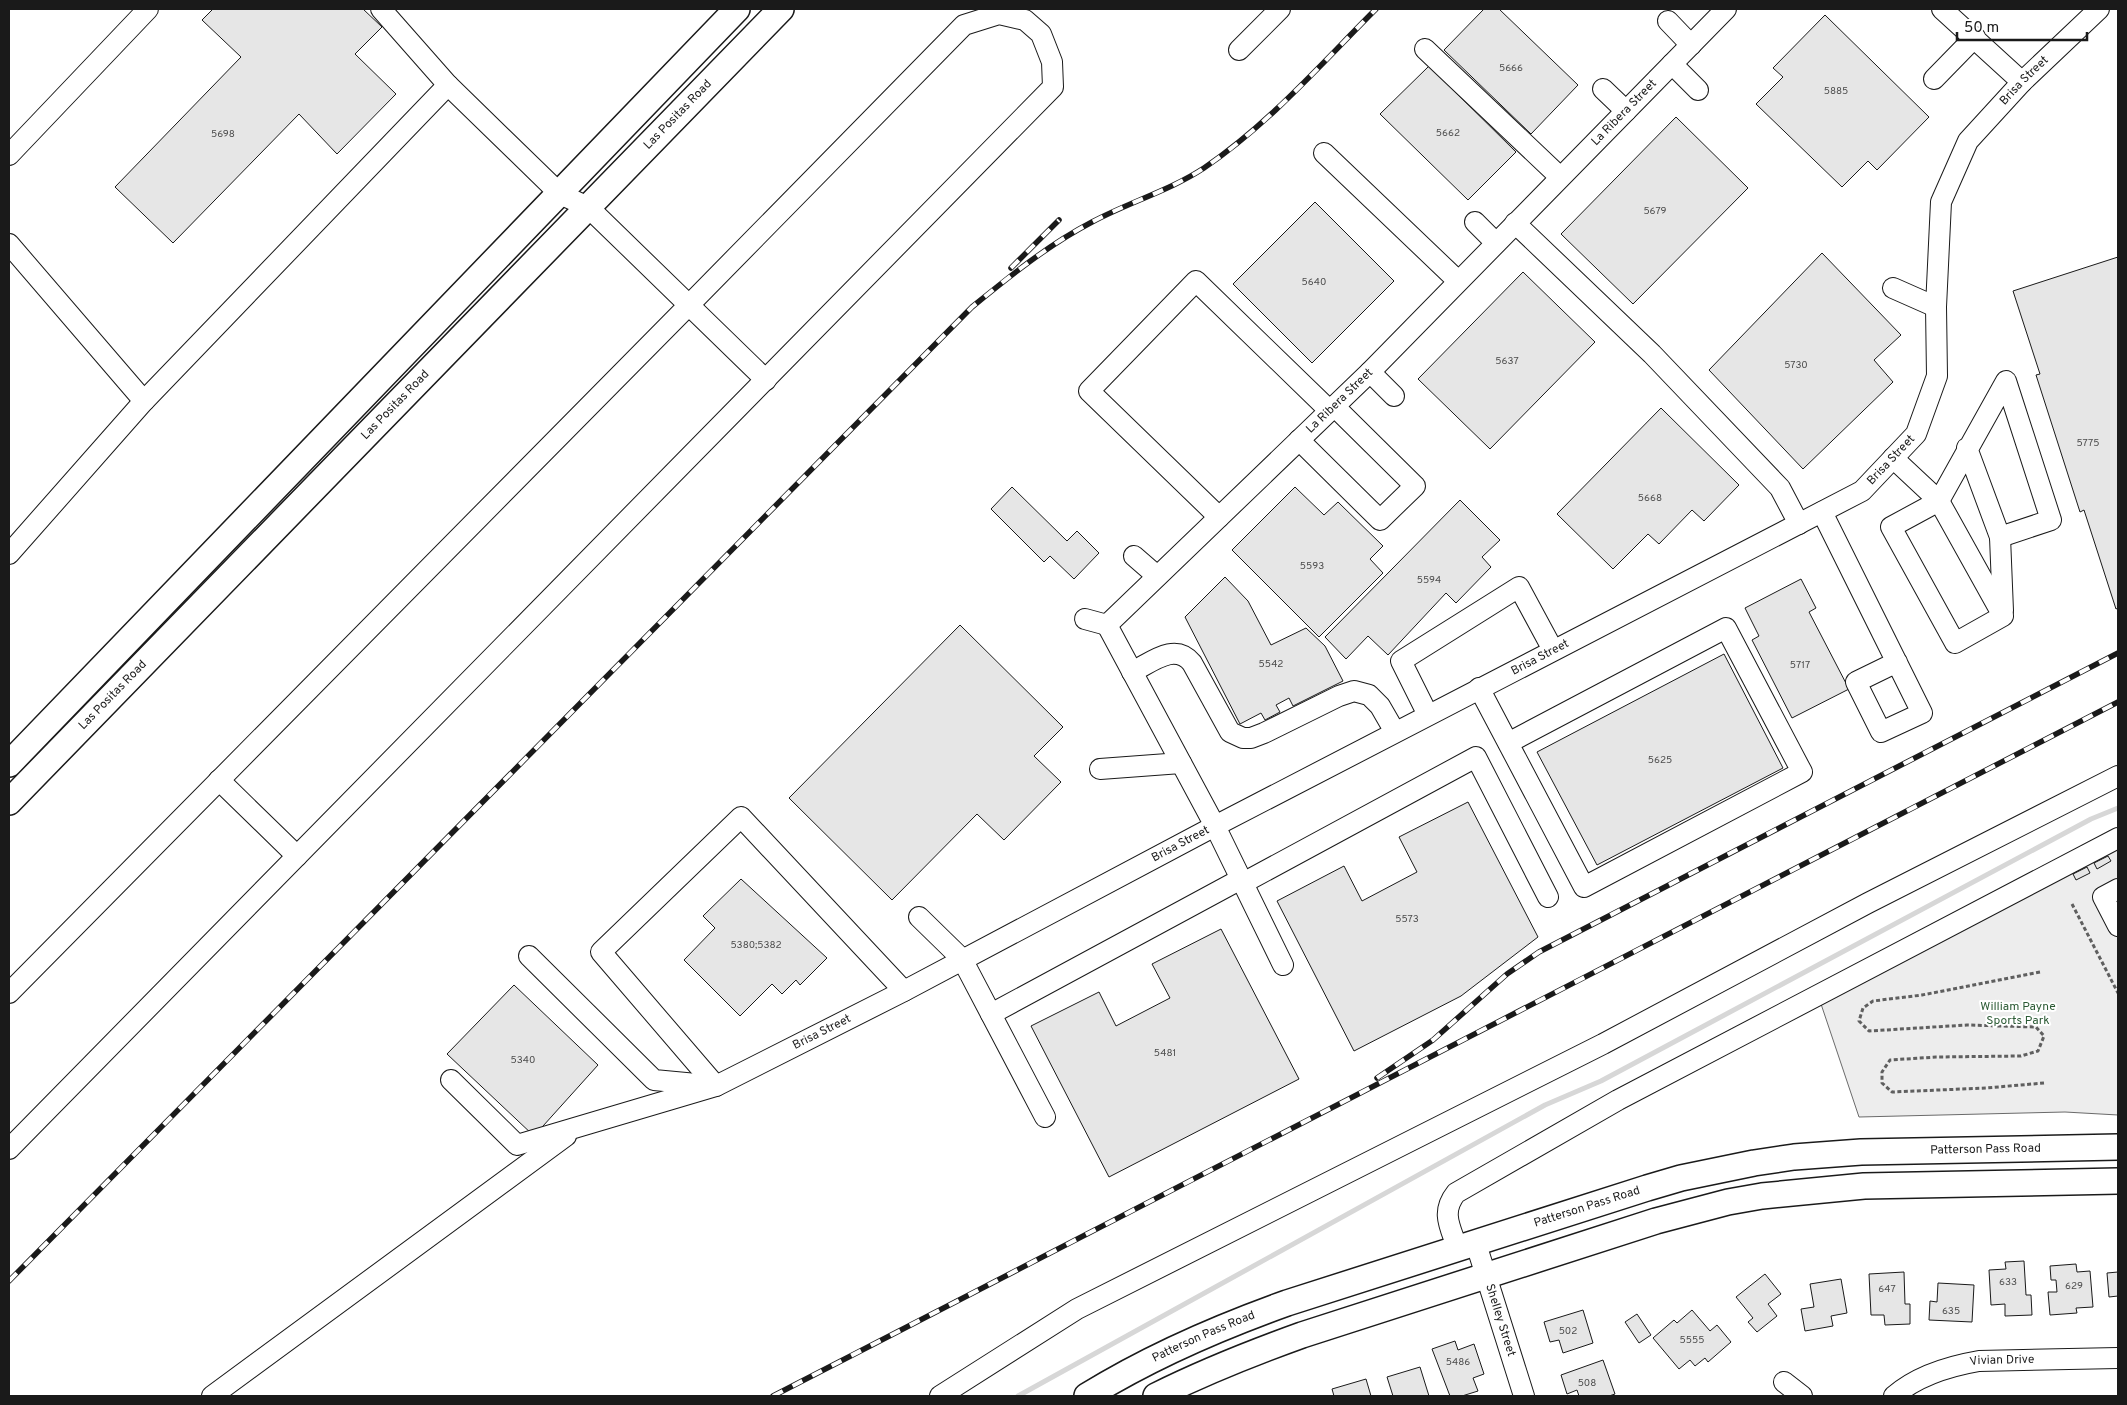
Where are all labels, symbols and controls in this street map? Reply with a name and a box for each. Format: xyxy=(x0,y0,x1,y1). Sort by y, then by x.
scale bar xyxy=(1957,10,2087,42)
text: 50 m xyxy=(1964,19,1999,38)
street label: Brisa Street xyxy=(1996,53,2052,109)
house number: 5666 xyxy=(1499,62,1523,75)
street label: La Ribera Street xyxy=(1588,76,1660,149)
street label: Las Positas Road xyxy=(640,77,716,153)
house number: 5885 xyxy=(1824,85,1848,98)
house number: 5662 xyxy=(1436,127,1460,140)
house number: 5698 xyxy=(211,128,235,141)
house number: 5679 xyxy=(1643,205,1667,218)
house number: 5640 xyxy=(1302,276,1326,289)
house number: 5637 xyxy=(1495,355,1519,368)
house number: 5730 xyxy=(1784,359,1808,372)
street label: La Ribera Street xyxy=(1303,365,1377,437)
street label: Las Positas Road xyxy=(358,367,433,443)
street label: Brisa Street xyxy=(1864,432,1919,489)
house number: 5775 xyxy=(2076,437,2100,450)
house number: 5668 xyxy=(1638,492,1662,505)
house number: 5593 xyxy=(1300,560,1324,573)
house number: 5594 xyxy=(1417,574,1441,587)
street label: Brisa Street xyxy=(1508,636,1572,679)
street label: Las Positas Road xyxy=(75,657,151,734)
house number: 5542 xyxy=(1259,658,1283,671)
house number: 5717 xyxy=(1790,659,1810,672)
house number: 5625 xyxy=(1648,754,1672,767)
street label: Brisa Street xyxy=(1149,822,1212,866)
house number: 5573 xyxy=(1395,913,1419,926)
house number: 5380;5382 xyxy=(730,939,782,952)
park label: William Payne Sports Park xyxy=(1980,999,2056,1029)
street label: Brisa Street xyxy=(790,1011,854,1054)
house number: 5481 xyxy=(1154,1047,1176,1060)
house number: 5340 xyxy=(511,1054,535,1067)
street label: Patterson Pass Road xyxy=(1930,1141,2041,1159)
street label: Patterson Pass Road xyxy=(1532,1183,1642,1232)
house number: 633 xyxy=(1999,1276,2017,1289)
house number: 629 xyxy=(2065,1280,2083,1293)
street label: Shelley Street xyxy=(1481,1282,1519,1359)
house number: 647 xyxy=(1878,1283,1896,1296)
house number: 635 xyxy=(1942,1305,1960,1318)
street label: Patterson Pass Road xyxy=(1150,1308,1257,1366)
house number: 502 xyxy=(1559,1325,1577,1338)
house number: 5555 xyxy=(1680,1334,1704,1347)
street label: Vivian Drive xyxy=(1968,1352,2034,1371)
house number: 5486 xyxy=(1446,1356,1470,1369)
house number: 508 xyxy=(1578,1377,1596,1390)

